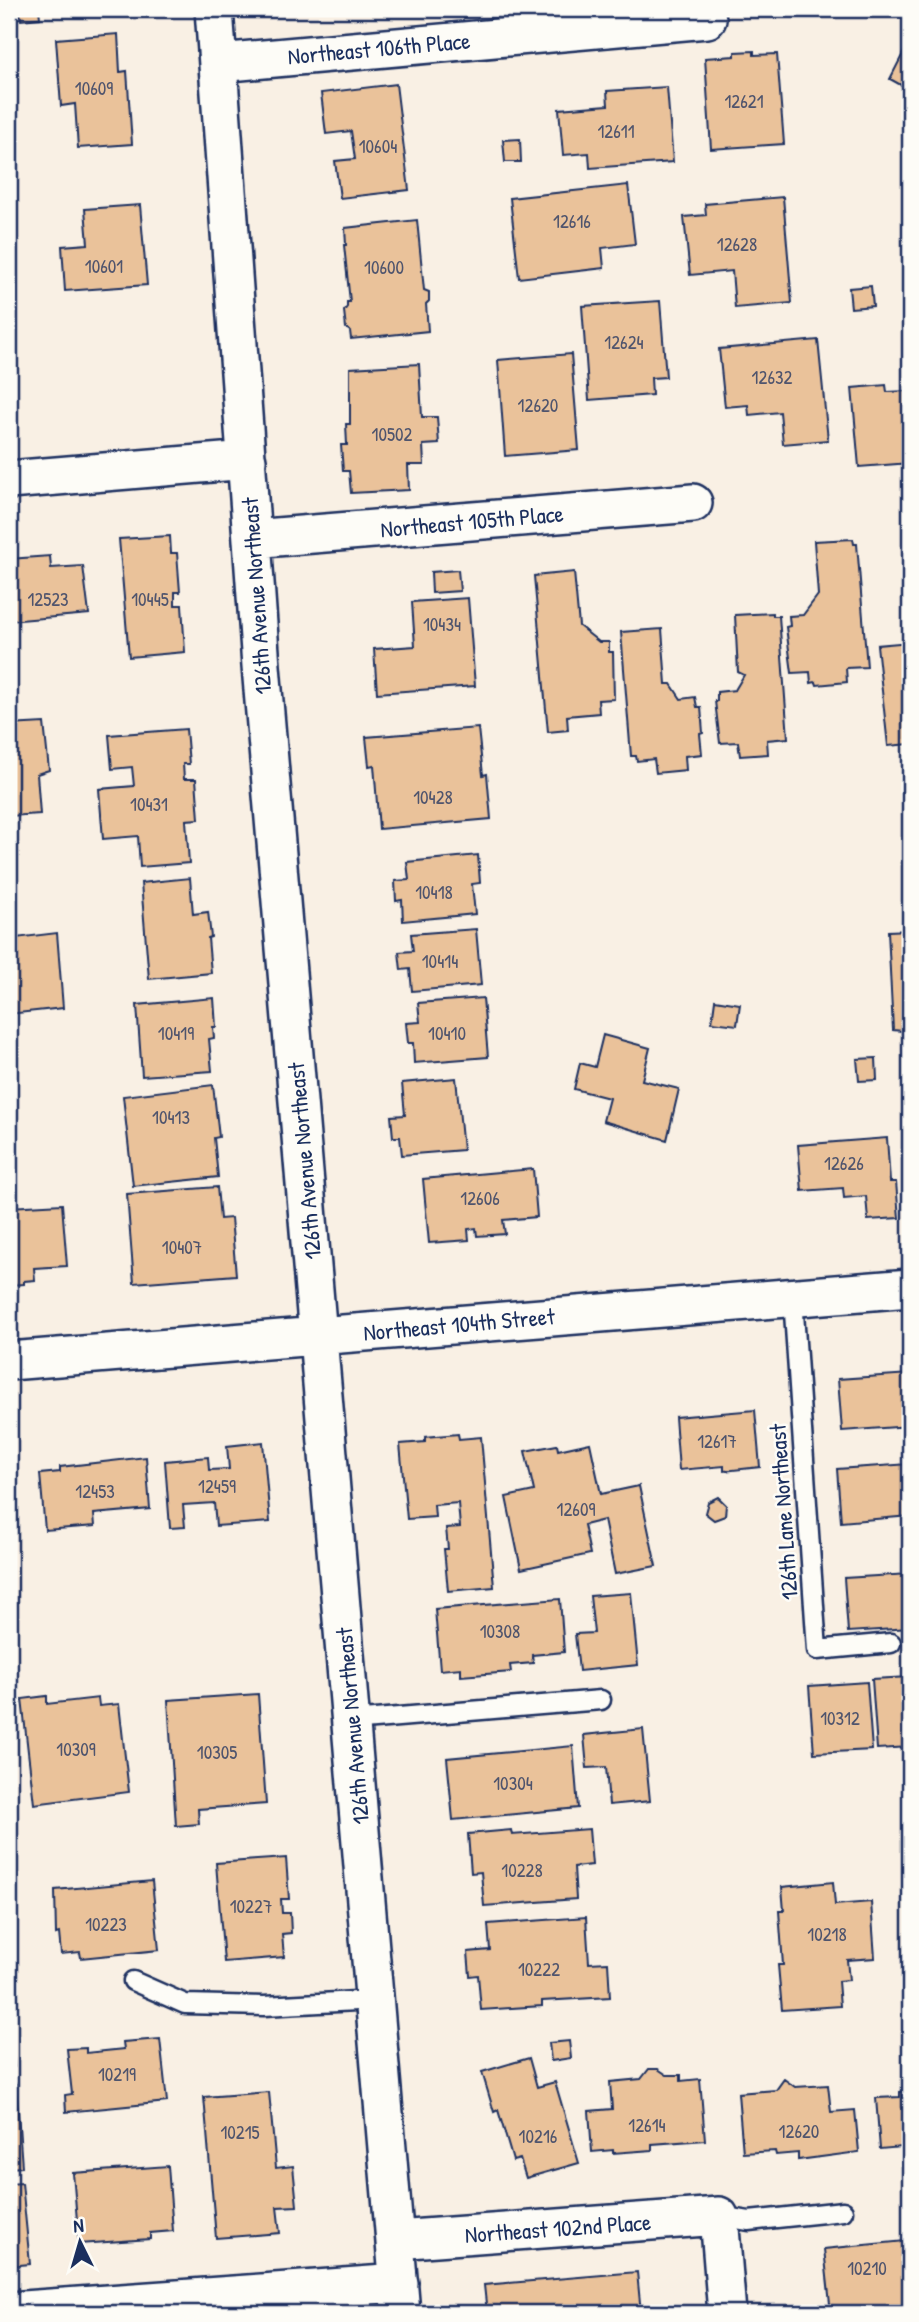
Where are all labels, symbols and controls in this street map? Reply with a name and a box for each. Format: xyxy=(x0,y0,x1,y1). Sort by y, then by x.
street label: Northeast 106th Place xyxy=(286,25,472,71)
house number: 10609 xyxy=(75,75,113,101)
house number: 12621 xyxy=(724,88,764,114)
house number: 12611 xyxy=(597,118,635,144)
house number: 10604 xyxy=(359,133,397,159)
house number: 12616 xyxy=(553,208,591,234)
house number: 12628 xyxy=(717,231,757,257)
house number: 10601 xyxy=(85,253,123,279)
house number: 10600 xyxy=(364,254,404,280)
house number: 12624 xyxy=(604,329,644,355)
house number: 12632 xyxy=(752,364,792,390)
house number: 12620 xyxy=(518,392,558,418)
house number: 10502 xyxy=(372,421,413,447)
street label: 126th Avenue Northeast xyxy=(234,495,278,696)
street label: Northeast 105th Place xyxy=(379,498,565,544)
house number: 12523 xyxy=(27,586,69,612)
house number: 10445 xyxy=(131,586,169,612)
house number: 10434 xyxy=(423,611,461,637)
house number: 10428 xyxy=(413,784,453,810)
house number: 10431 xyxy=(130,791,168,817)
house number: 10418 xyxy=(415,879,453,905)
house number: 10414 xyxy=(422,948,458,974)
house number: 10419 xyxy=(158,1020,194,1046)
house number: 10410 xyxy=(428,1020,466,1046)
street label: 126th Avenue Northeast xyxy=(280,1060,328,1261)
house number: 10413 xyxy=(152,1104,190,1130)
house number: 12626 xyxy=(824,1150,864,1176)
house number: 12606 xyxy=(460,1185,500,1211)
house number: 10407 xyxy=(162,1234,202,1260)
street label: Northeast 104th Street xyxy=(362,1300,557,1348)
street label: 126th Lane Northeast xyxy=(761,1422,805,1601)
house number: 12617 xyxy=(697,1428,737,1454)
house number: 12459 xyxy=(198,1473,236,1499)
house number: 12453 xyxy=(75,1478,115,1504)
house number: 12609 xyxy=(557,1496,595,1522)
house number: 10308 xyxy=(480,1618,520,1644)
street label: 126th Avenue Northeast xyxy=(328,1625,376,1826)
house number: 10312 xyxy=(820,1705,860,1731)
house number: 10309 xyxy=(56,1736,96,1762)
house number: 10305 xyxy=(197,1739,237,1765)
house number: 10304 xyxy=(493,1770,533,1796)
house number: 10228 xyxy=(501,1857,543,1883)
house number: 10227 xyxy=(230,1893,272,1919)
house number: 10223 xyxy=(85,1911,127,1937)
house number: 10218 xyxy=(807,1921,847,1947)
house number: 10222 xyxy=(518,1956,560,1982)
house number: 10219 xyxy=(98,2061,136,2087)
house number: 12614 xyxy=(628,2112,666,2138)
house number: 12620 xyxy=(779,2118,819,2144)
house number: 10215 xyxy=(220,2119,260,2145)
house number: 10216 xyxy=(519,2123,557,2149)
north arrow xyxy=(46,2206,116,2276)
street label: Northeast 102nd Place xyxy=(464,2206,652,2250)
text: N xyxy=(72,2212,85,2238)
house number: 10210 xyxy=(847,2255,887,2281)

